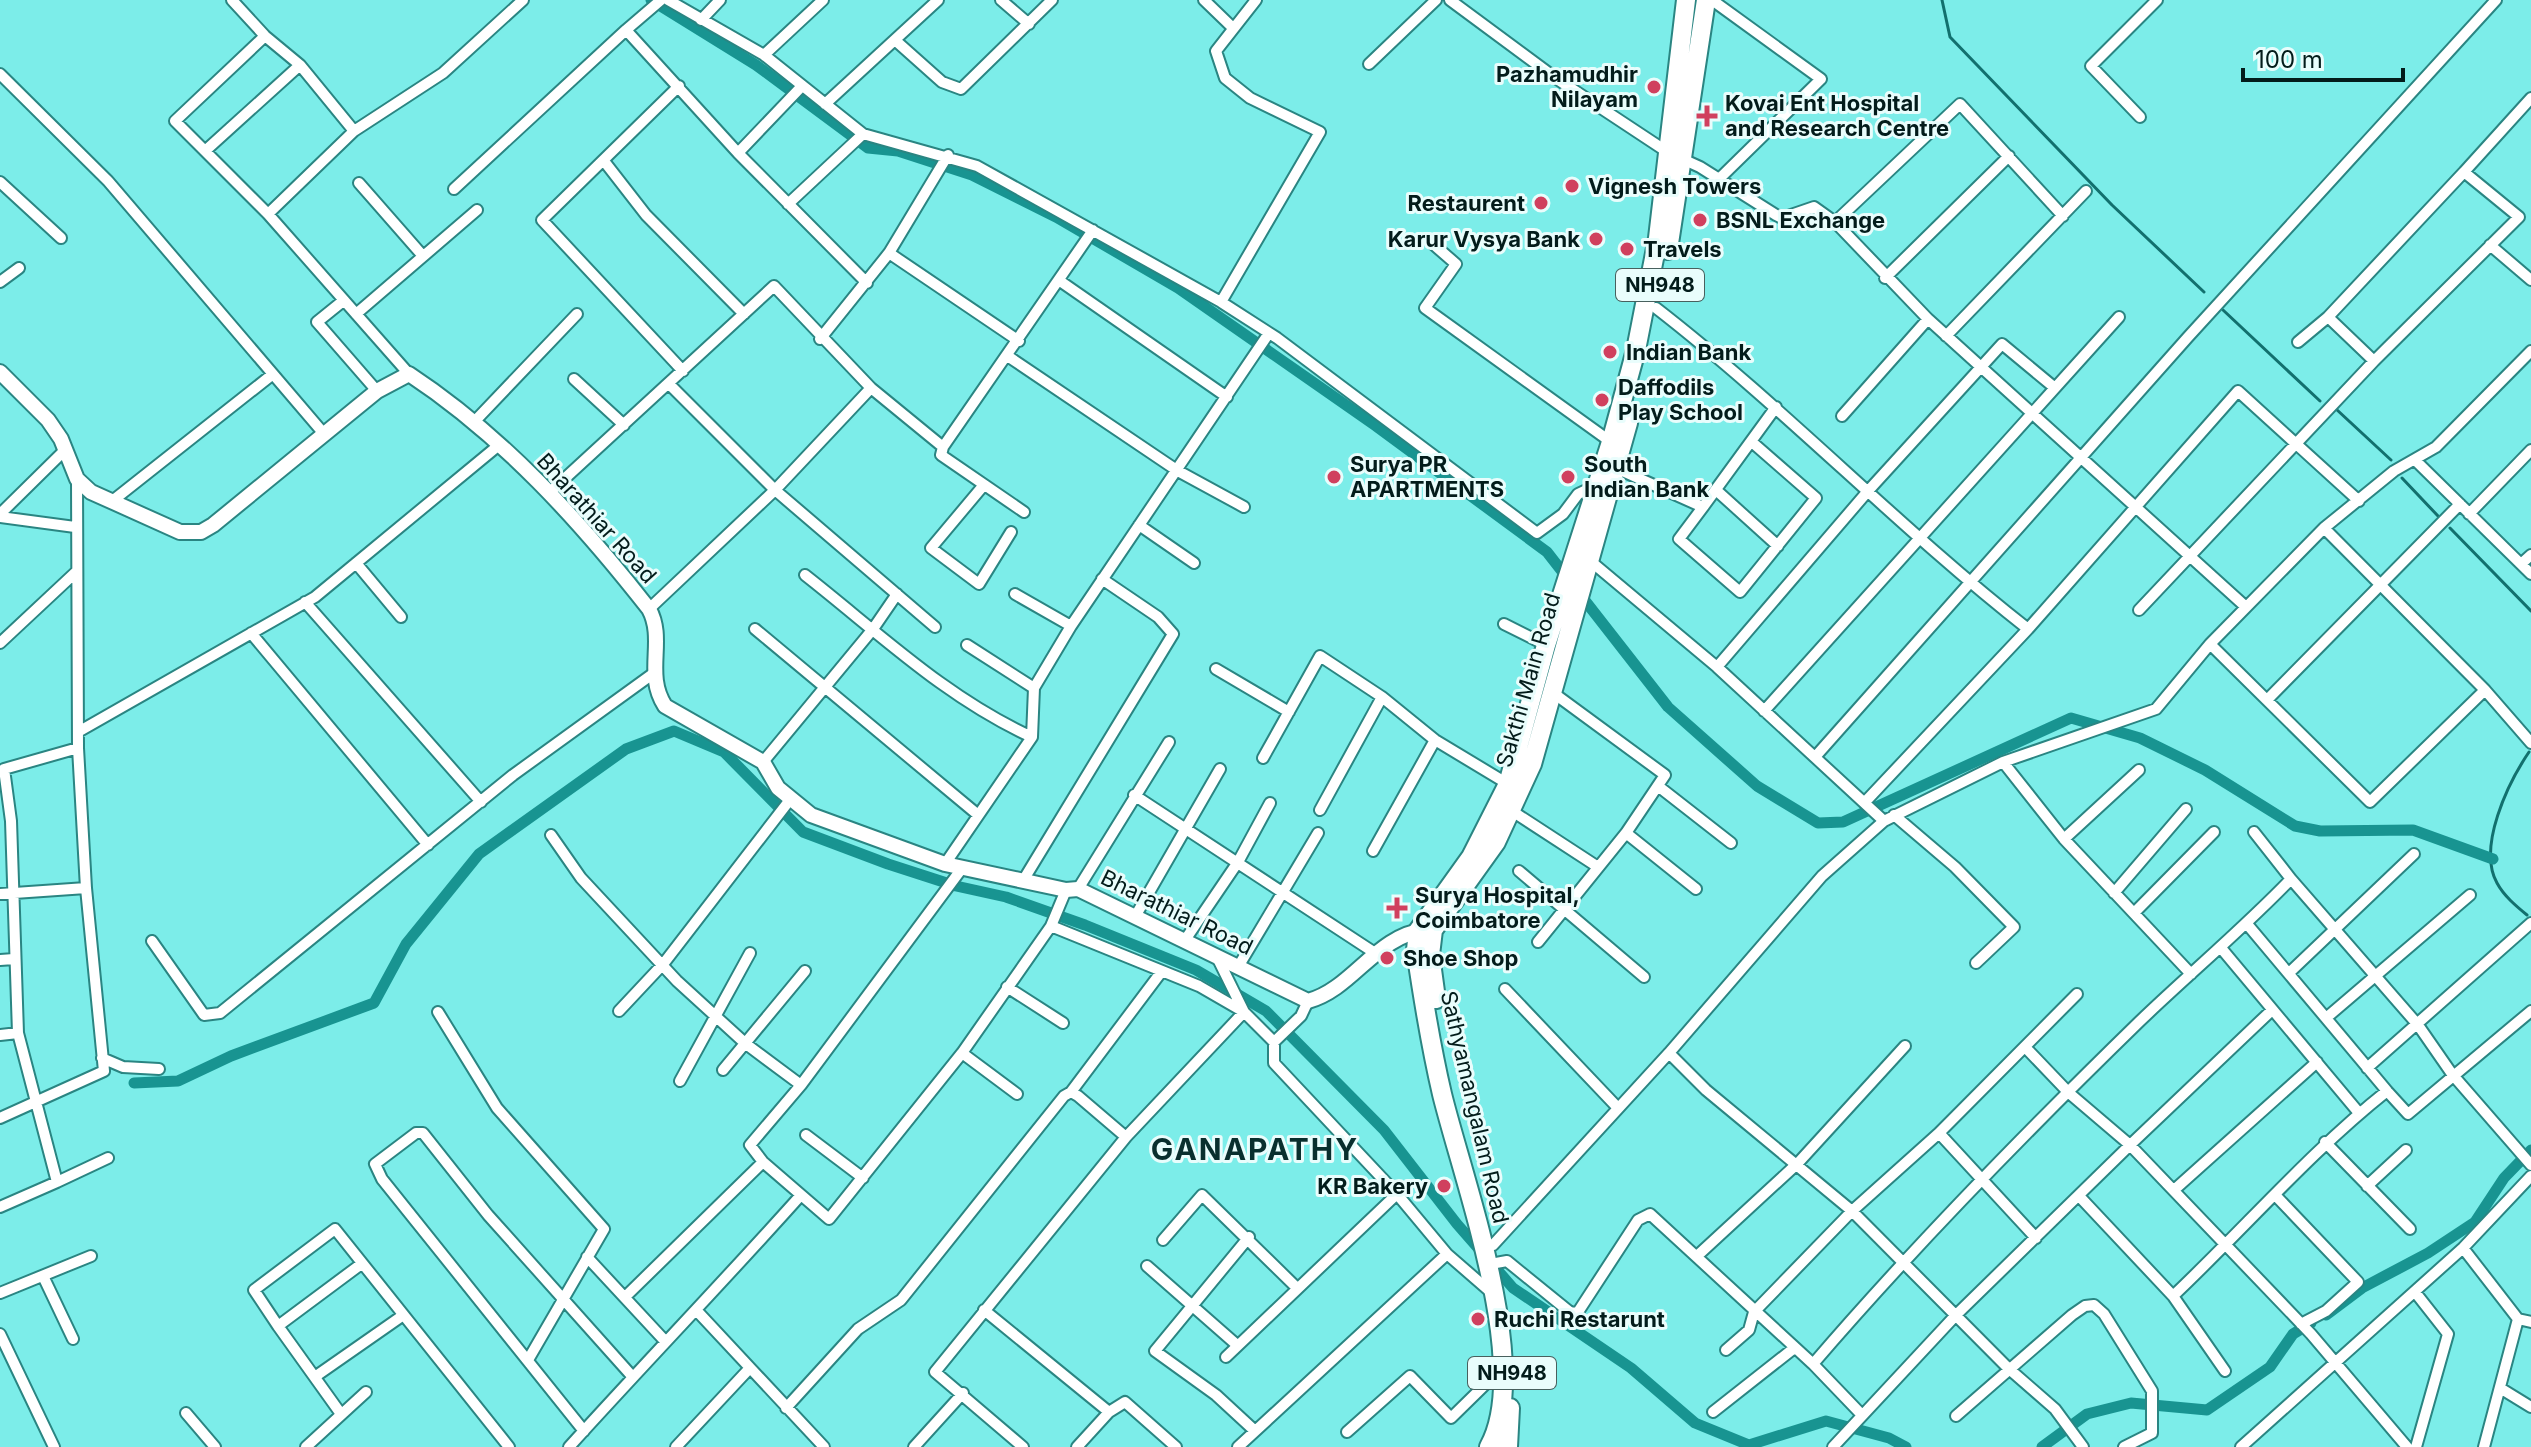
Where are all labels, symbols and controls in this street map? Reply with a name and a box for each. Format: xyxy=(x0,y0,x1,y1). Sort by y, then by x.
scale bar xyxy=(2243,32,2403,82)
text: 100 m xyxy=(2255,45,2323,74)
place label: Pazhamudhir Nilayam xyxy=(1496,61,1638,112)
marker: Pazhamudhir Nilayam xyxy=(1645,78,1663,96)
place label: Kovai Ent Hospital and Research Centre xyxy=(1725,90,1949,141)
marker: Kovai Ent Hospital and Research Centre xyxy=(1696,105,1718,127)
place label: Vignesh Towers xyxy=(1588,173,1761,199)
marker: Vignesh Towers xyxy=(1563,177,1581,195)
place label: Restaurent xyxy=(1407,190,1525,216)
marker: Restaurent xyxy=(1532,194,1550,212)
place label: BSNL Exchange xyxy=(1716,207,1885,233)
marker: BSNL Exchange xyxy=(1691,211,1709,229)
place label: Karur Vysya Bank xyxy=(1388,226,1580,252)
marker: Karur Vysya Bank xyxy=(1587,230,1605,248)
place label: Travels xyxy=(1643,236,1722,262)
marker: Travels xyxy=(1618,240,1636,258)
road number: NH948 xyxy=(1616,269,1704,301)
place label: Indian Bank xyxy=(1626,339,1751,365)
marker: Indian Bank xyxy=(1601,343,1619,361)
place label: Daffodils Play School xyxy=(1618,374,1743,425)
marker: Daffodils Play School xyxy=(1593,391,1611,409)
street label: Bharathiar Road xyxy=(532,448,662,588)
place label: Surya PR APARTMENTS xyxy=(1350,451,1504,502)
place label: South Indian Bank xyxy=(1584,451,1709,502)
marker: Surya PR APARTMENTS xyxy=(1325,468,1343,486)
marker: South Indian Bank xyxy=(1559,468,1577,486)
street label: Sakthi Main Road xyxy=(1491,590,1565,770)
street label: Bharathiar Road xyxy=(1097,864,1257,960)
place label: Surya Hospital, Coimbatore xyxy=(1415,882,1580,933)
marker: Surya Hospital, Coimbatore xyxy=(1386,897,1408,919)
place label: Shoe Shop xyxy=(1403,945,1518,971)
marker: Shoe Shop xyxy=(1378,949,1396,967)
street label: Sathyamangalam Road xyxy=(1436,988,1514,1226)
district label: GANAPATHY xyxy=(1151,1131,1359,1167)
place label: KR Bakery xyxy=(1317,1173,1428,1199)
marker: KR Bakery xyxy=(1435,1177,1453,1195)
place label: Ruchi Restarunt xyxy=(1494,1306,1665,1332)
marker: Ruchi Restarunt xyxy=(1469,1310,1487,1328)
road number: NH948 xyxy=(1468,1357,1556,1389)

